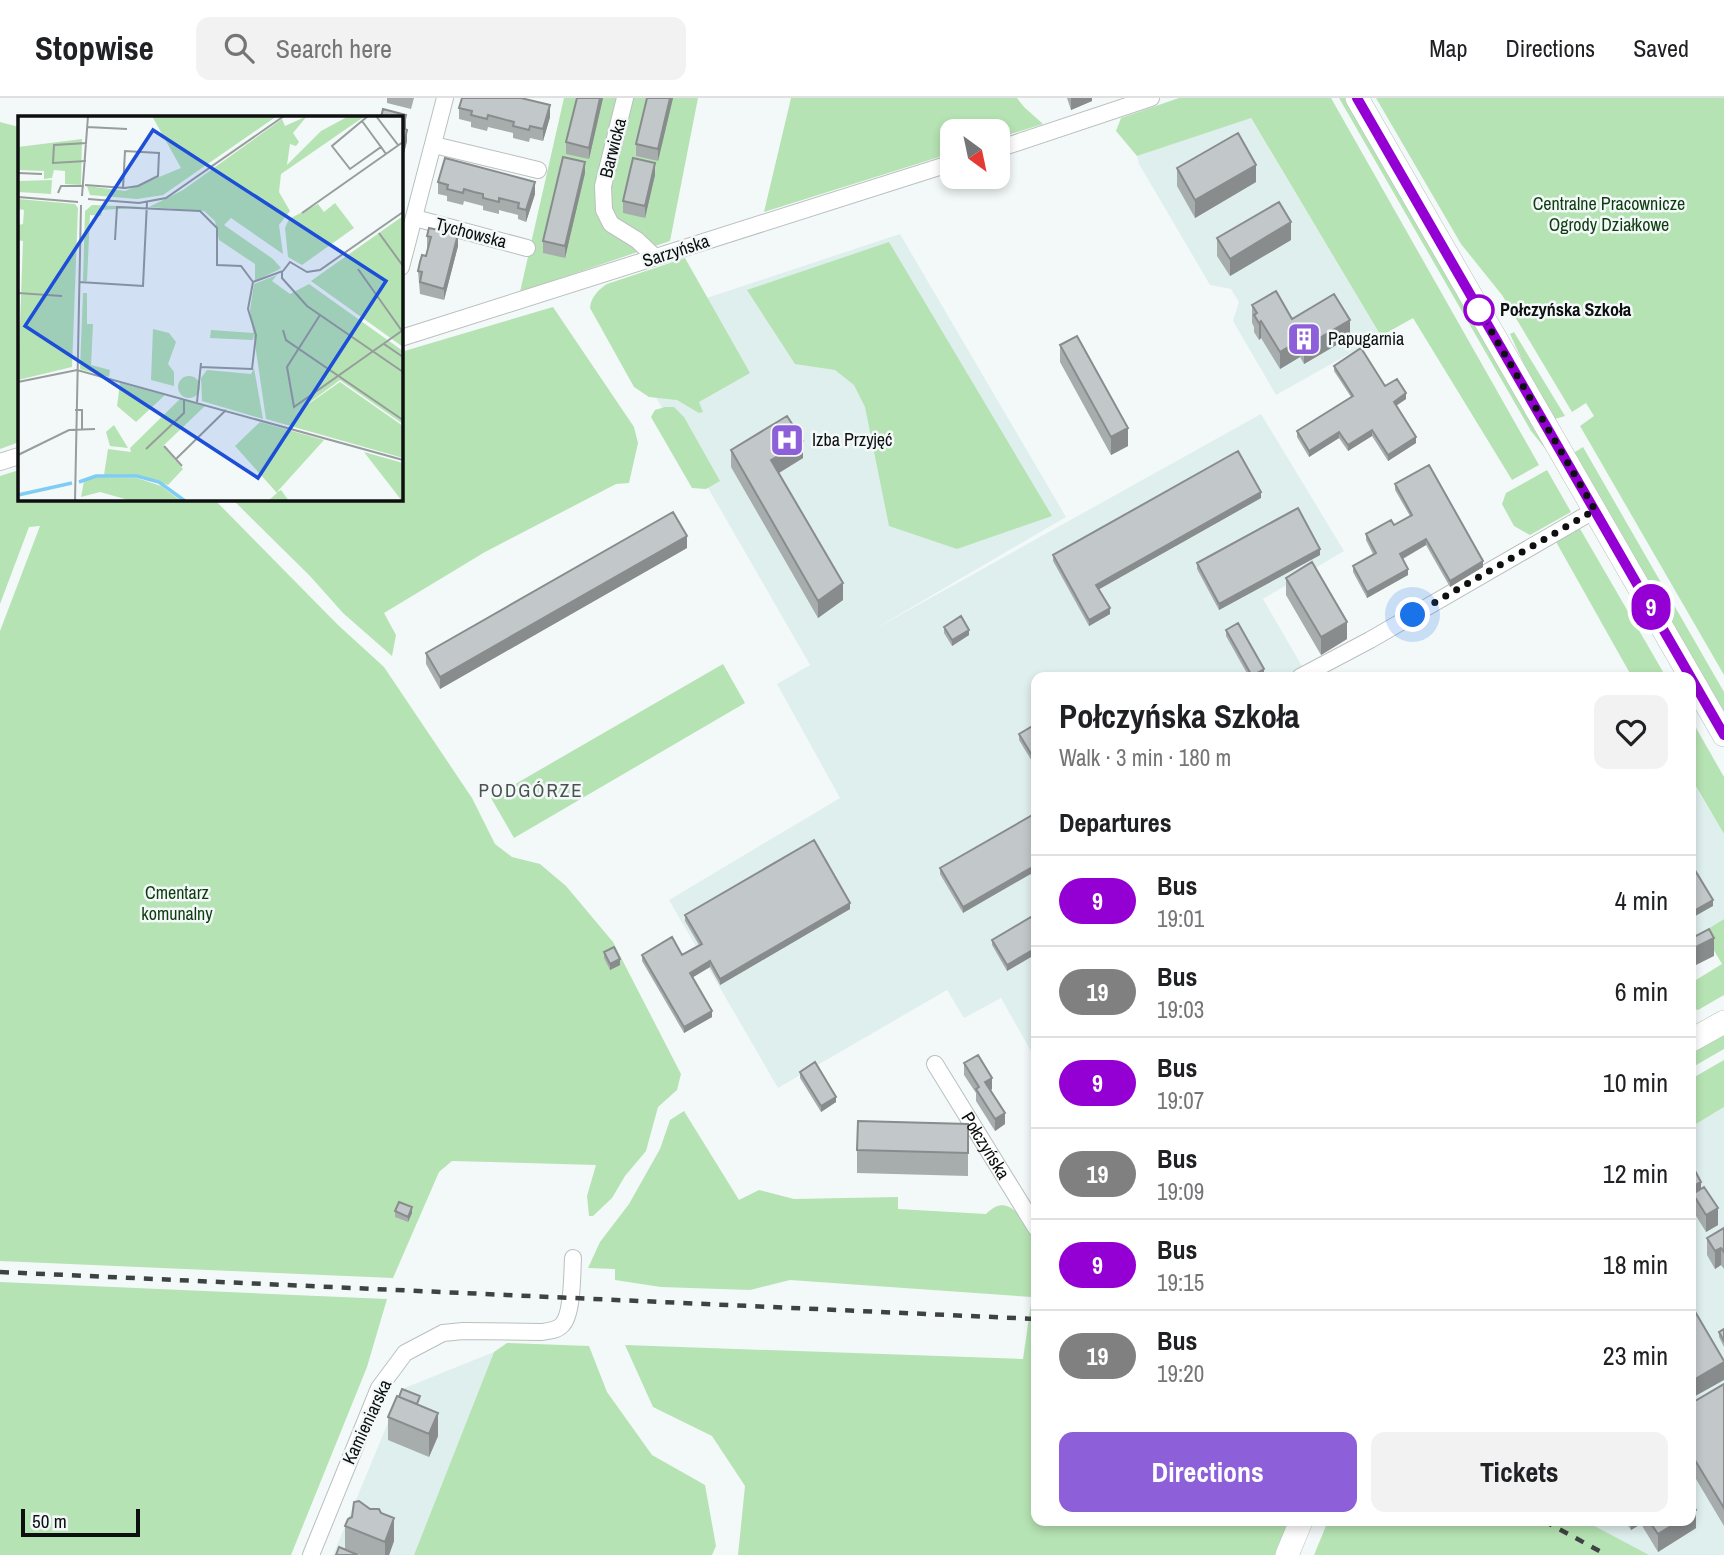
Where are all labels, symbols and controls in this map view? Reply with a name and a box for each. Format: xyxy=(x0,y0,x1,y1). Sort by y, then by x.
search box xyxy=(196,17,686,80)
text: Stopwise xyxy=(35,26,154,70)
icon: search xyxy=(220,29,258,67)
text: Search here xyxy=(276,31,392,66)
text: Map xyxy=(1429,32,1467,64)
text: Directions xyxy=(1505,32,1595,64)
text: Saved xyxy=(1633,32,1689,64)
street label: Barwicka xyxy=(593,115,632,180)
inset map xyxy=(18,116,402,500)
north arrow xyxy=(940,119,1010,189)
map controls xyxy=(940,119,1010,189)
park label: Centralne Pracownicze Ogrody Działkowe xyxy=(1533,191,1685,237)
street label: Tychowska xyxy=(433,211,510,254)
street label: Sarzyńska xyxy=(639,228,712,273)
marker: Połczyńska Szkoła xyxy=(1464,295,1494,325)
place label: Połczyńska Szkoła xyxy=(1500,297,1632,322)
building icon: Papugarnia xyxy=(1285,320,1323,358)
place label: Papugarnia xyxy=(1328,326,1404,351)
hospital icon: Izba Przyjęć xyxy=(768,421,806,459)
place label: Izba Przyjęć xyxy=(812,427,892,452)
line badge: 9 xyxy=(1628,584,1674,630)
text: 9 xyxy=(1646,591,1656,623)
your location xyxy=(1395,597,1430,632)
text: Połczyńska Szkoła xyxy=(1059,694,1300,738)
button: heart xyxy=(1594,695,1668,769)
text: Walk · 3 min · 180 m xyxy=(1059,742,1231,773)
district label: PODGÓRZE xyxy=(478,777,584,803)
text: Departures xyxy=(1059,805,1172,840)
text: Bus xyxy=(1157,868,1197,903)
park label: Cmentarz komunalny xyxy=(141,880,213,926)
text: 4 min xyxy=(1615,883,1668,918)
text: 9 xyxy=(1092,885,1103,917)
text: 19:01 xyxy=(1157,903,1204,934)
text: Bus xyxy=(1157,959,1197,994)
text: 6 min xyxy=(1615,974,1668,1009)
text: 19 xyxy=(1087,976,1108,1008)
text: 19:03 xyxy=(1157,994,1204,1025)
text: Bus xyxy=(1157,1050,1197,1085)
text: 10 min xyxy=(1603,1065,1668,1100)
text: 9 xyxy=(1092,1067,1103,1099)
text: 19:07 xyxy=(1157,1085,1204,1116)
street label: Połczyńska xyxy=(956,1107,1016,1184)
text: Bus xyxy=(1157,1141,1197,1176)
text: 12 min xyxy=(1603,1156,1668,1191)
text: 19 xyxy=(1087,1158,1108,1190)
text: 19:09 xyxy=(1157,1176,1204,1207)
text: Bus xyxy=(1157,1232,1197,1267)
text: 18 min xyxy=(1603,1247,1668,1282)
text: 9 xyxy=(1092,1249,1103,1281)
text: 19:15 xyxy=(1157,1267,1204,1298)
text: Bus xyxy=(1157,1323,1197,1358)
text: 23 min xyxy=(1603,1338,1668,1373)
text: 19 xyxy=(1087,1340,1108,1372)
text: 19:20 xyxy=(1157,1358,1204,1389)
street label: Kamieniarska xyxy=(336,1375,397,1468)
button: Directions xyxy=(1059,1432,1357,1512)
button: Tickets xyxy=(1371,1432,1668,1512)
scale bar xyxy=(21,1506,140,1538)
text: 50 m xyxy=(32,1508,67,1534)

